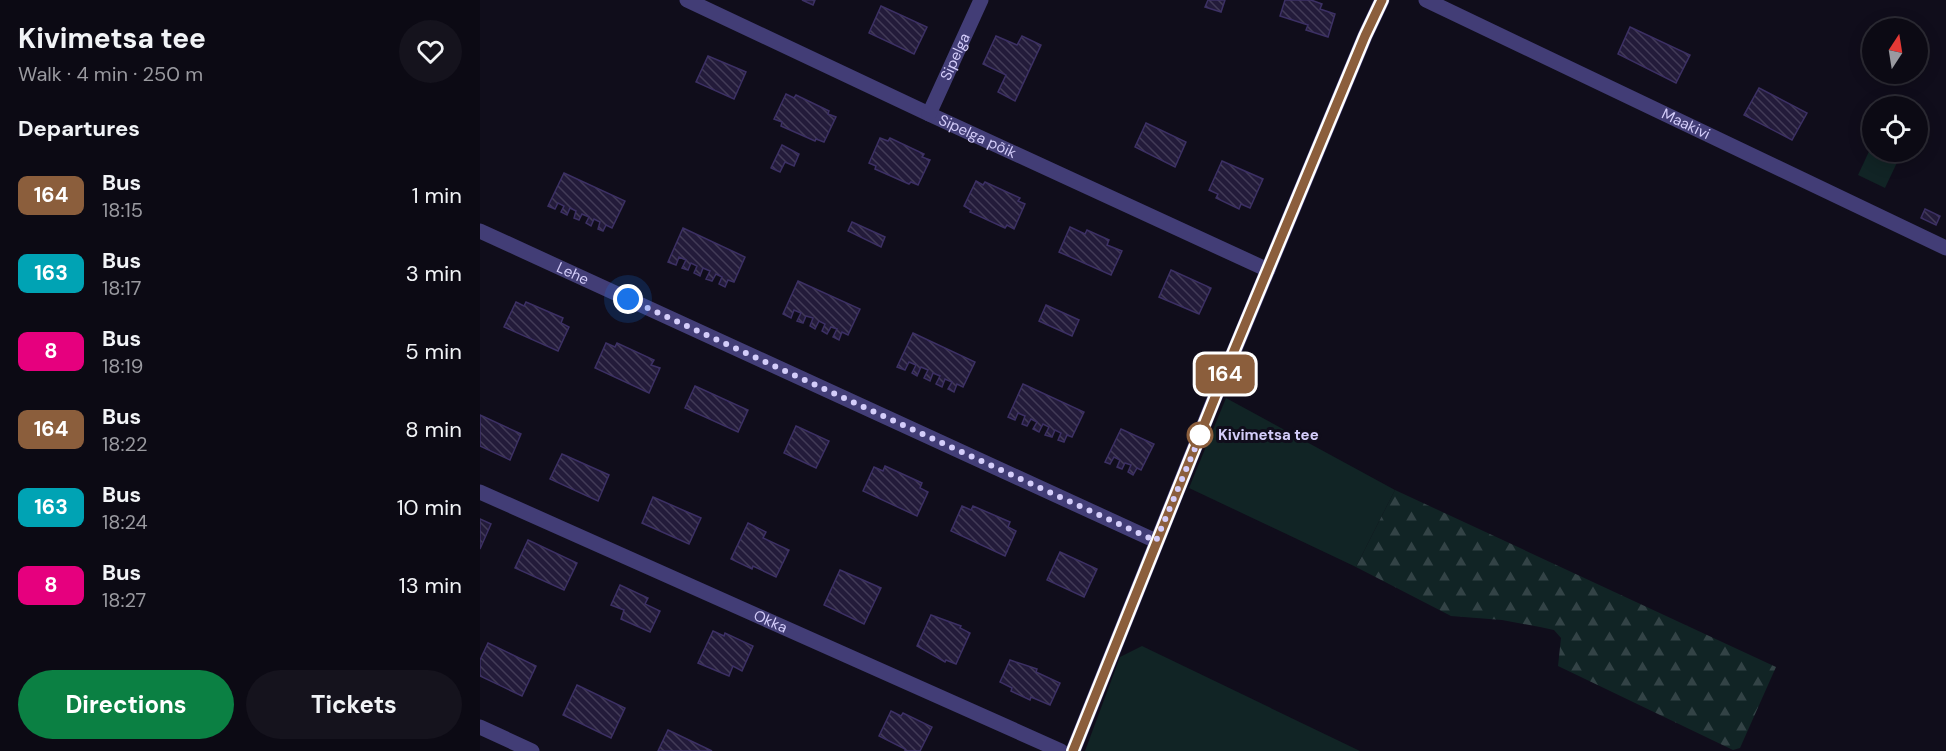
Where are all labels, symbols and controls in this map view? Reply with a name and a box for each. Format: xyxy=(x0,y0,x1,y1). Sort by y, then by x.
north arrow xyxy=(1862,18,1928,84)
map controls xyxy=(1862,18,1928,162)
text: Kivimetsa tee xyxy=(18,20,206,57)
button: heart xyxy=(399,20,462,83)
street label: Sipelga xyxy=(936,30,975,84)
text: Walk · 4 min · 250 m xyxy=(18,61,203,87)
button: locate xyxy=(1862,96,1928,162)
street label: Maakivi xyxy=(1658,104,1714,144)
street label: Sipelga põik xyxy=(935,110,1020,163)
text: Departures xyxy=(18,114,140,143)
text: Bus xyxy=(102,168,141,197)
text: 164 xyxy=(34,181,68,209)
text: 1 min xyxy=(412,181,462,210)
text: 18:15 xyxy=(102,197,143,223)
text: Bus xyxy=(102,246,141,275)
street label: Lehe xyxy=(553,257,592,290)
text: 163 xyxy=(34,259,68,287)
text: 3 min xyxy=(406,259,462,288)
text: 18:17 xyxy=(102,275,141,301)
your location xyxy=(613,284,643,314)
text: Bus xyxy=(102,324,141,353)
text: 8 xyxy=(44,337,58,365)
text: 5 min xyxy=(405,337,462,366)
text: 18:19 xyxy=(102,353,143,379)
line badge: 164 xyxy=(1190,354,1260,394)
text: 164 xyxy=(1208,360,1242,388)
text: Bus xyxy=(102,402,141,431)
text: 164 xyxy=(34,415,68,443)
text: 8 min xyxy=(405,415,462,444)
marker: Kivimetsa tee xyxy=(1187,422,1213,448)
place label: Kivimetsa tee xyxy=(1218,425,1319,445)
text: 18:22 xyxy=(102,431,147,457)
text: Bus xyxy=(102,480,141,509)
text: 163 xyxy=(34,493,68,521)
text: 10 min xyxy=(397,493,462,522)
text: 18:24 xyxy=(102,509,148,535)
text: Bus xyxy=(102,558,141,587)
text: 8 xyxy=(44,571,58,599)
text: 13 min xyxy=(399,571,462,600)
text: 18:27 xyxy=(102,587,146,613)
street label: Okka xyxy=(750,605,790,638)
button: Directions xyxy=(18,670,234,739)
button: Tickets xyxy=(246,670,462,739)

